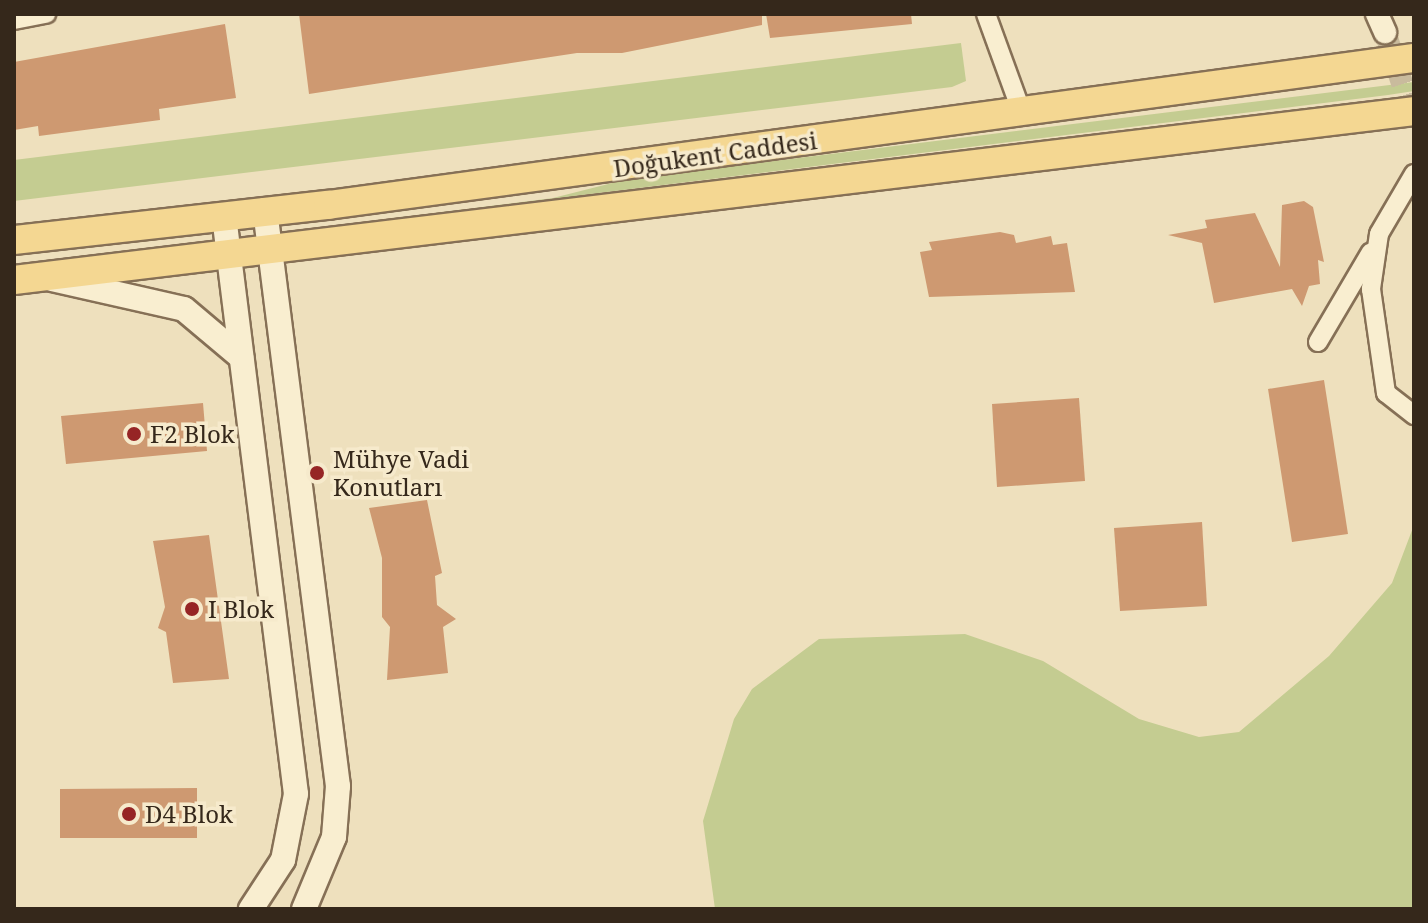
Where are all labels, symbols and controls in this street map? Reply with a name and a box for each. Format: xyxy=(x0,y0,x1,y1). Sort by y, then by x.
street label: Doğukent Caddesi xyxy=(611,125,819,183)
place label: F2 Blok xyxy=(150,420,235,448)
marker: F2 Blok xyxy=(125,425,143,443)
place label: Mühye Vadi Konutları xyxy=(333,445,469,501)
marker: Mühye Vadi Konutları xyxy=(308,464,326,482)
place label: I Blok xyxy=(208,595,274,623)
marker: I Blok xyxy=(183,600,201,618)
place label: D4 Blok xyxy=(145,800,233,828)
marker: D4 Blok xyxy=(120,805,138,823)

